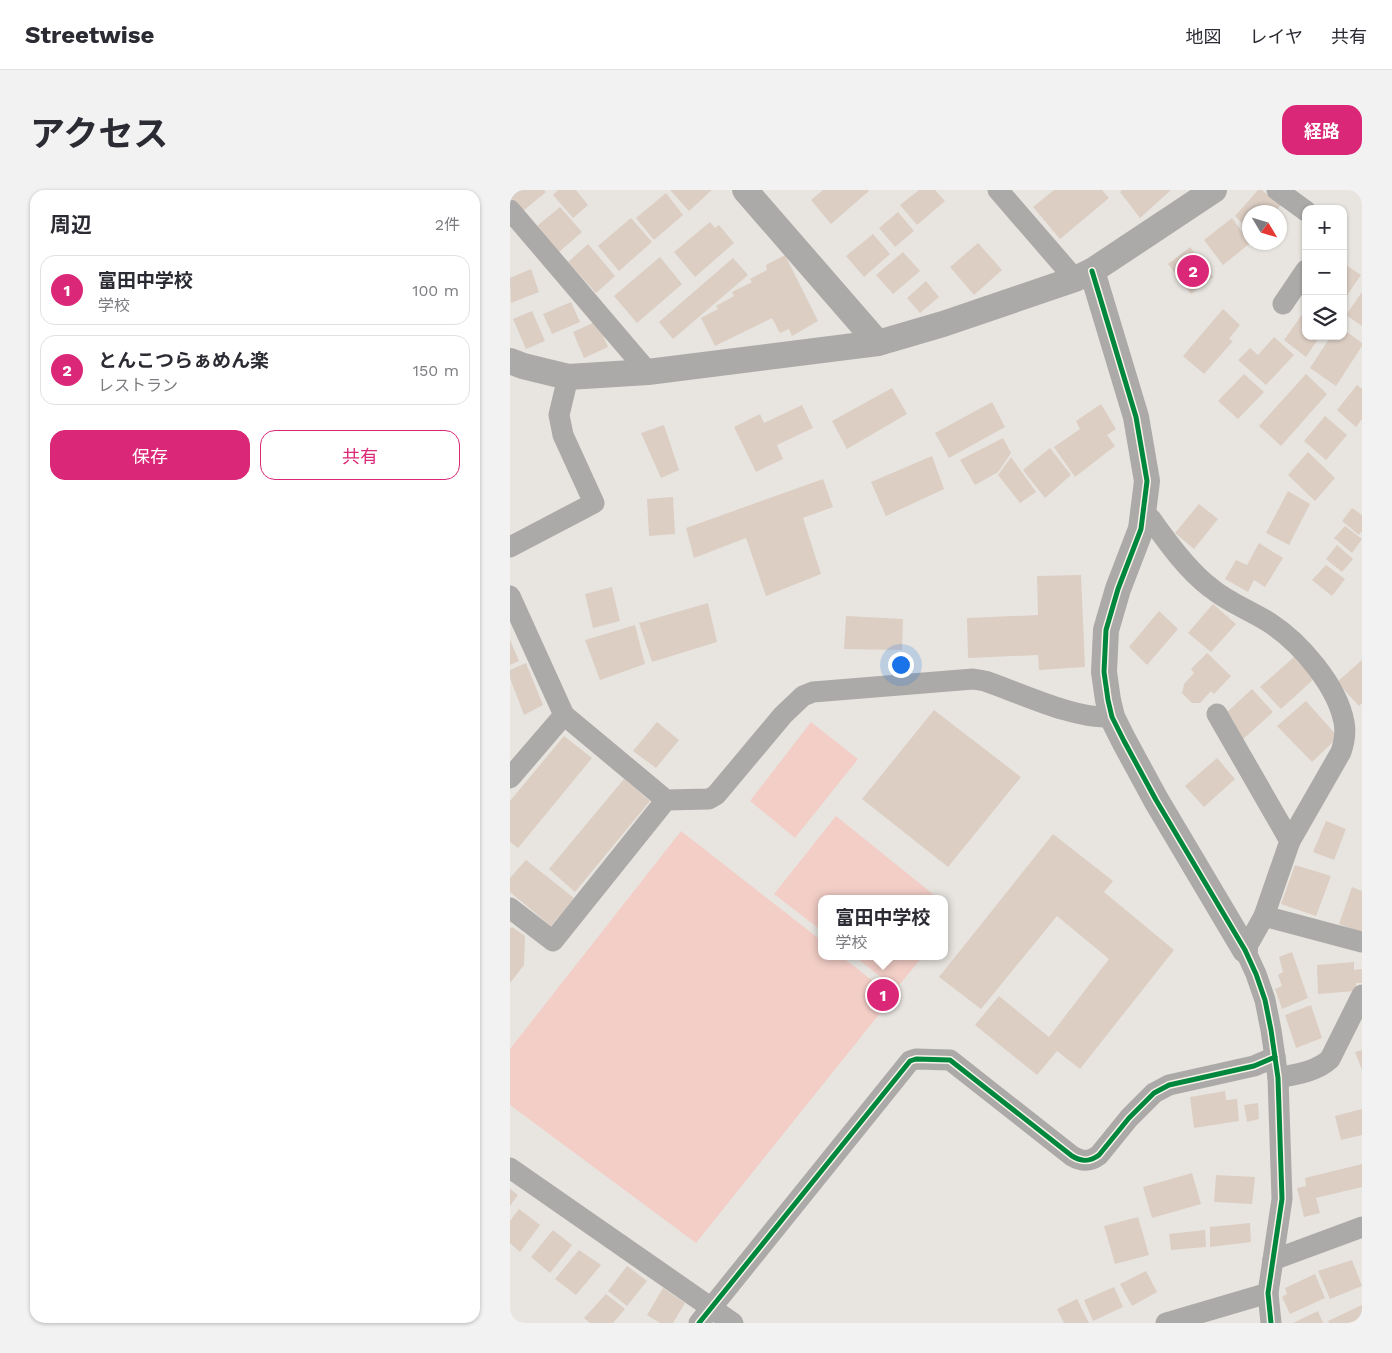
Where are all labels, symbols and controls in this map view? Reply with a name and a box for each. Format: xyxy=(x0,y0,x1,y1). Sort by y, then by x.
text: Streetwise xyxy=(25,21,154,49)
text: 地図 xyxy=(1186,26,1222,47)
text: レイヤ xyxy=(1250,26,1303,47)
text: 共有 xyxy=(1331,26,1367,47)
button: 経路 xyxy=(1282,105,1362,155)
text: アクセス xyxy=(30,113,168,155)
north arrow xyxy=(1242,205,1287,250)
map controls xyxy=(1302,205,1347,340)
button: + xyxy=(1302,205,1347,250)
text: 周辺 xyxy=(50,212,92,237)
text: 2件 xyxy=(435,215,460,234)
button: − xyxy=(1302,250,1347,295)
pin: 2 xyxy=(1177,252,1209,290)
text: 富田中学校 xyxy=(98,269,193,292)
text: 1 xyxy=(64,281,70,300)
text: 100 m xyxy=(412,281,459,300)
button: layers xyxy=(1302,295,1347,340)
text: 学校 xyxy=(98,296,130,315)
text: とんこつらぁめん楽 xyxy=(98,349,269,372)
text: 2 xyxy=(62,361,72,380)
text: 150 m xyxy=(413,361,459,380)
text: レストラン xyxy=(98,376,178,395)
button: 保存 xyxy=(50,430,250,480)
button: 共有 xyxy=(260,430,460,480)
your location xyxy=(888,652,914,678)
popup xyxy=(818,895,948,960)
text: 富田中学校 xyxy=(835,906,931,929)
text: 学校 xyxy=(835,933,868,952)
pin: 1 xyxy=(867,976,899,1014)

